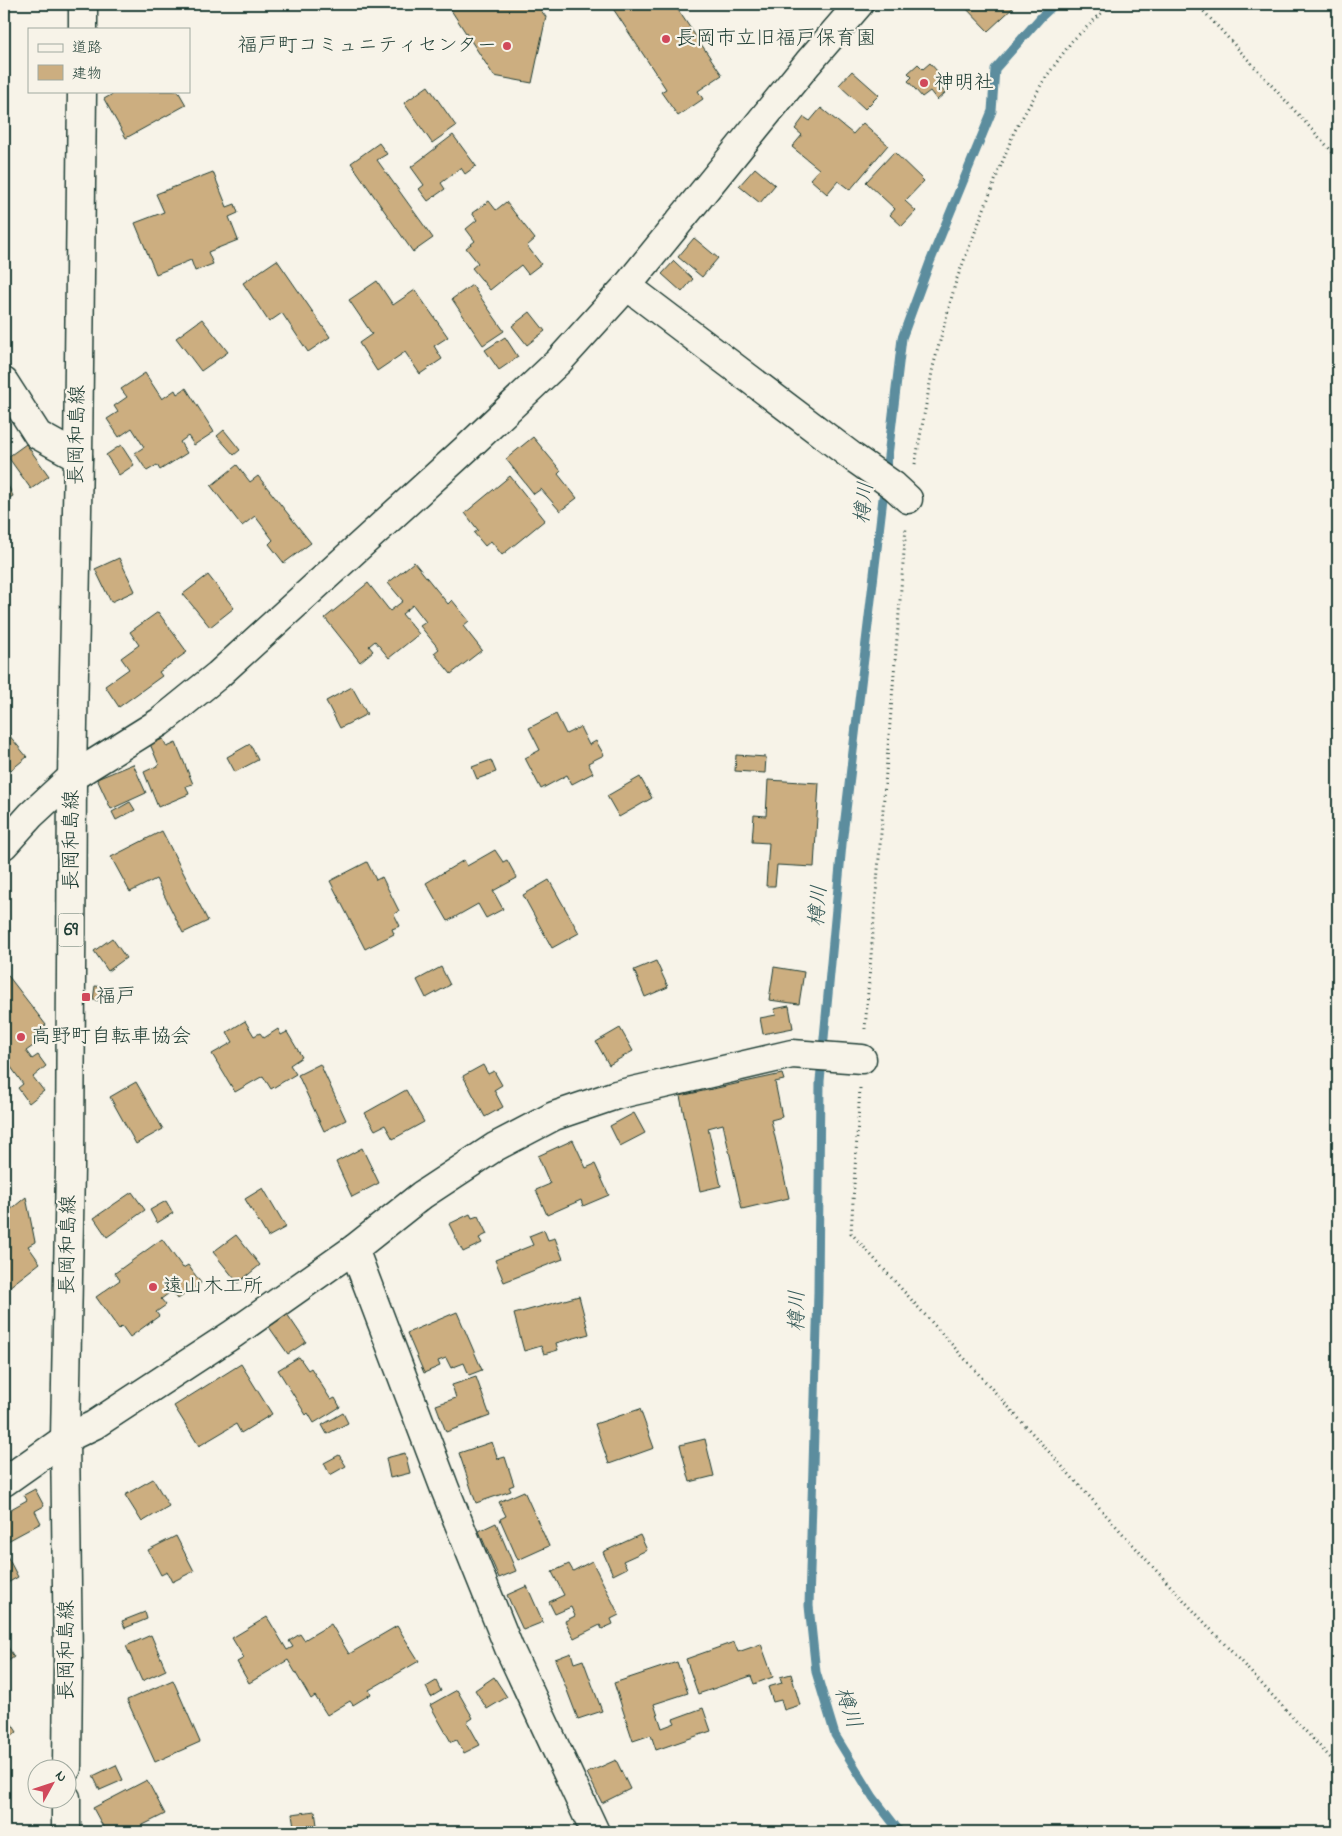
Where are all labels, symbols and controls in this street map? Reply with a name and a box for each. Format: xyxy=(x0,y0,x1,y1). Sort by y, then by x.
place label: 長岡市立旧福戸保育園 xyxy=(676,25,876,54)
legend xyxy=(28,28,190,92)
place label: 福戸町コミュニティセンター xyxy=(238,32,497,61)
marker: 長岡市立旧福戸保育園 xyxy=(660,33,672,45)
text: 道路 xyxy=(72,37,102,59)
marker: 福戸町コミュニティセンター xyxy=(501,40,513,52)
text: 建物 xyxy=(72,63,102,85)
place label: 神明社 xyxy=(934,69,994,98)
marker: 神明社 xyxy=(918,77,930,89)
street label: 長岡和島線 xyxy=(63,385,93,485)
water label: 樽川 xyxy=(848,480,882,526)
street label: 長岡和島線 xyxy=(58,790,87,890)
water label: 樽川 xyxy=(802,884,836,928)
road number: 69 xyxy=(58,914,84,946)
place label: 福戸 xyxy=(96,983,136,1012)
marker: 福戸 xyxy=(80,991,92,1003)
place label: 高野町自転車協会 xyxy=(31,1023,191,1052)
marker: 高野町自転車協会 xyxy=(15,1031,27,1043)
street label: 長岡和島線 xyxy=(54,1195,84,1295)
place label: 遠山木工所 xyxy=(163,1273,263,1302)
marker: 遠山木工所 xyxy=(147,1281,159,1293)
water label: 樽川 xyxy=(783,1290,813,1332)
street label: 長岡和島線 xyxy=(53,1600,82,1700)
water label: 樽川 xyxy=(826,1683,868,1733)
north arrow xyxy=(28,1758,78,1808)
text: N xyxy=(50,1766,72,1787)

